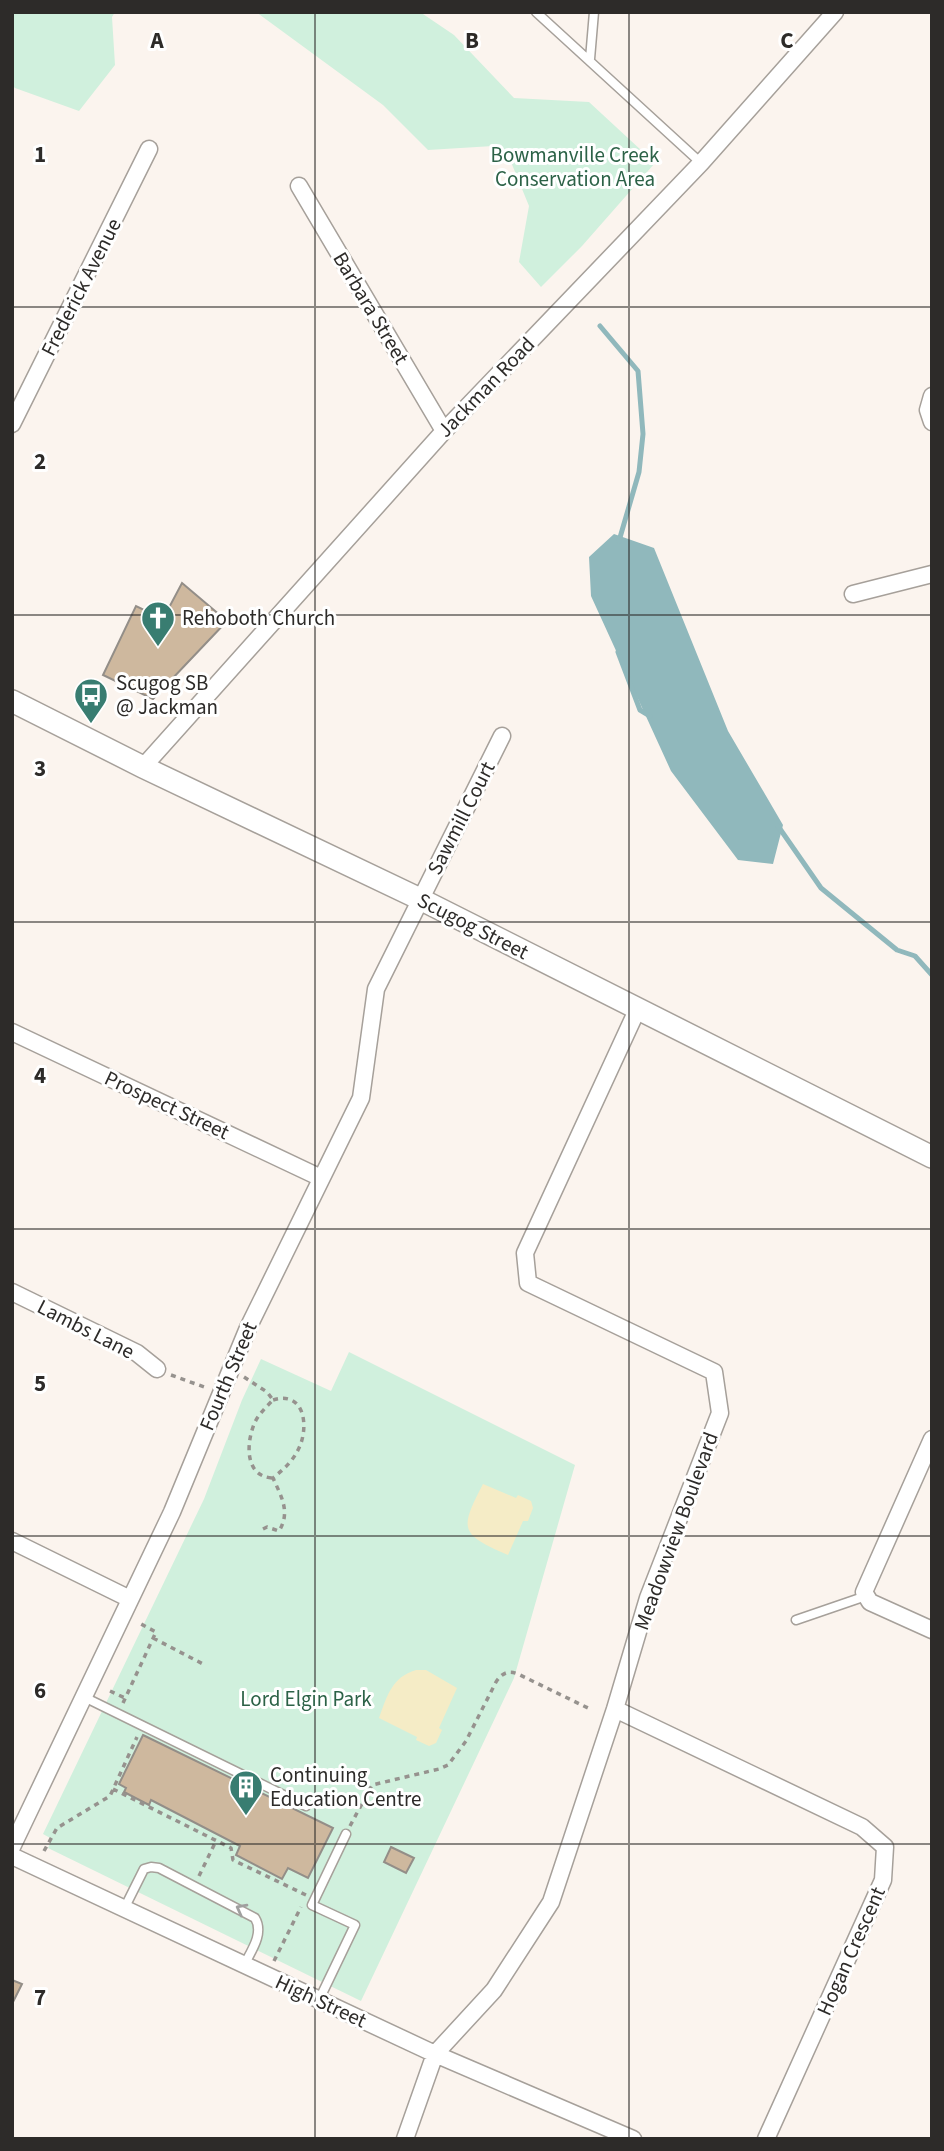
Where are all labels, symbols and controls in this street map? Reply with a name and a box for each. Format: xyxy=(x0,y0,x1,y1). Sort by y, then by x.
text: A xyxy=(149,24,164,57)
text: B xyxy=(465,24,479,57)
text: C xyxy=(780,24,794,57)
text: 1 xyxy=(34,138,46,171)
park label: Bowmanville Creek Conservation Area xyxy=(491,140,660,194)
street label: Frederick Avenue xyxy=(33,213,129,361)
street label: Barbara Street xyxy=(326,246,416,370)
street label: Jackman Road xyxy=(430,330,542,444)
text: 2 xyxy=(34,445,46,478)
church icon: Rehoboth Church xyxy=(139,599,177,648)
place label: Rehoboth Church xyxy=(182,603,335,633)
place label: Scugog SB @ Jackman xyxy=(116,668,218,722)
bus stop icon: Scugog SB @ Jackman xyxy=(72,676,110,725)
text: 3 xyxy=(34,752,46,785)
street label: Sawmill Court xyxy=(420,756,502,880)
street label: Scugog Street xyxy=(412,885,534,967)
text: 4 xyxy=(34,1059,46,1092)
street label: Prospect Street xyxy=(100,1063,234,1147)
street label: Lambs Lane xyxy=(32,1292,140,1366)
street label: Fourth Street xyxy=(192,1317,264,1435)
text: 5 xyxy=(34,1367,46,1400)
street label: Meadowview Boulevard xyxy=(626,1428,726,1634)
text: 6 xyxy=(34,1674,46,1707)
park label: Lord Elgin Park xyxy=(240,1684,372,1714)
place label: Continuing Education Centre xyxy=(270,1760,421,1814)
building icon: Continuing Education Centre xyxy=(227,1768,265,1817)
street label: Hogan Crescent xyxy=(809,1882,893,2020)
one-way arrow xyxy=(236,1904,248,1917)
street label: High Street xyxy=(270,1967,372,2035)
text: 7 xyxy=(34,1981,46,2014)

